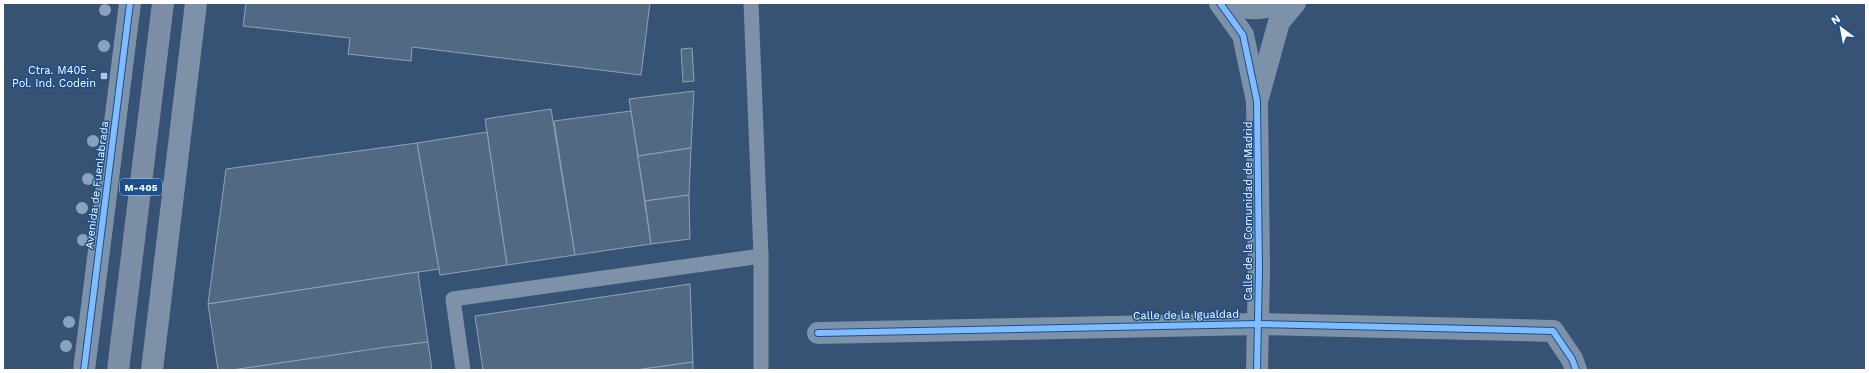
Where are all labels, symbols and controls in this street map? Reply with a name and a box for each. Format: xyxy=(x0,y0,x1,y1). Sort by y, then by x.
north arrow xyxy=(1821,8,1861,48)
text: N xyxy=(1829,12,1843,28)
place label: Ctra. M405 - Pol. Ind. Codein xyxy=(12,64,96,90)
marker: Ctra. M405 - Pol. Ind. Codein xyxy=(99,71,109,81)
street label: Avenida de Fuenlabrada xyxy=(83,120,111,250)
street label: Calle de la Comunidad de Madrid xyxy=(1242,121,1255,301)
road number: M-405 xyxy=(120,179,162,195)
street label: Calle de la Igualdad xyxy=(1133,308,1239,322)

